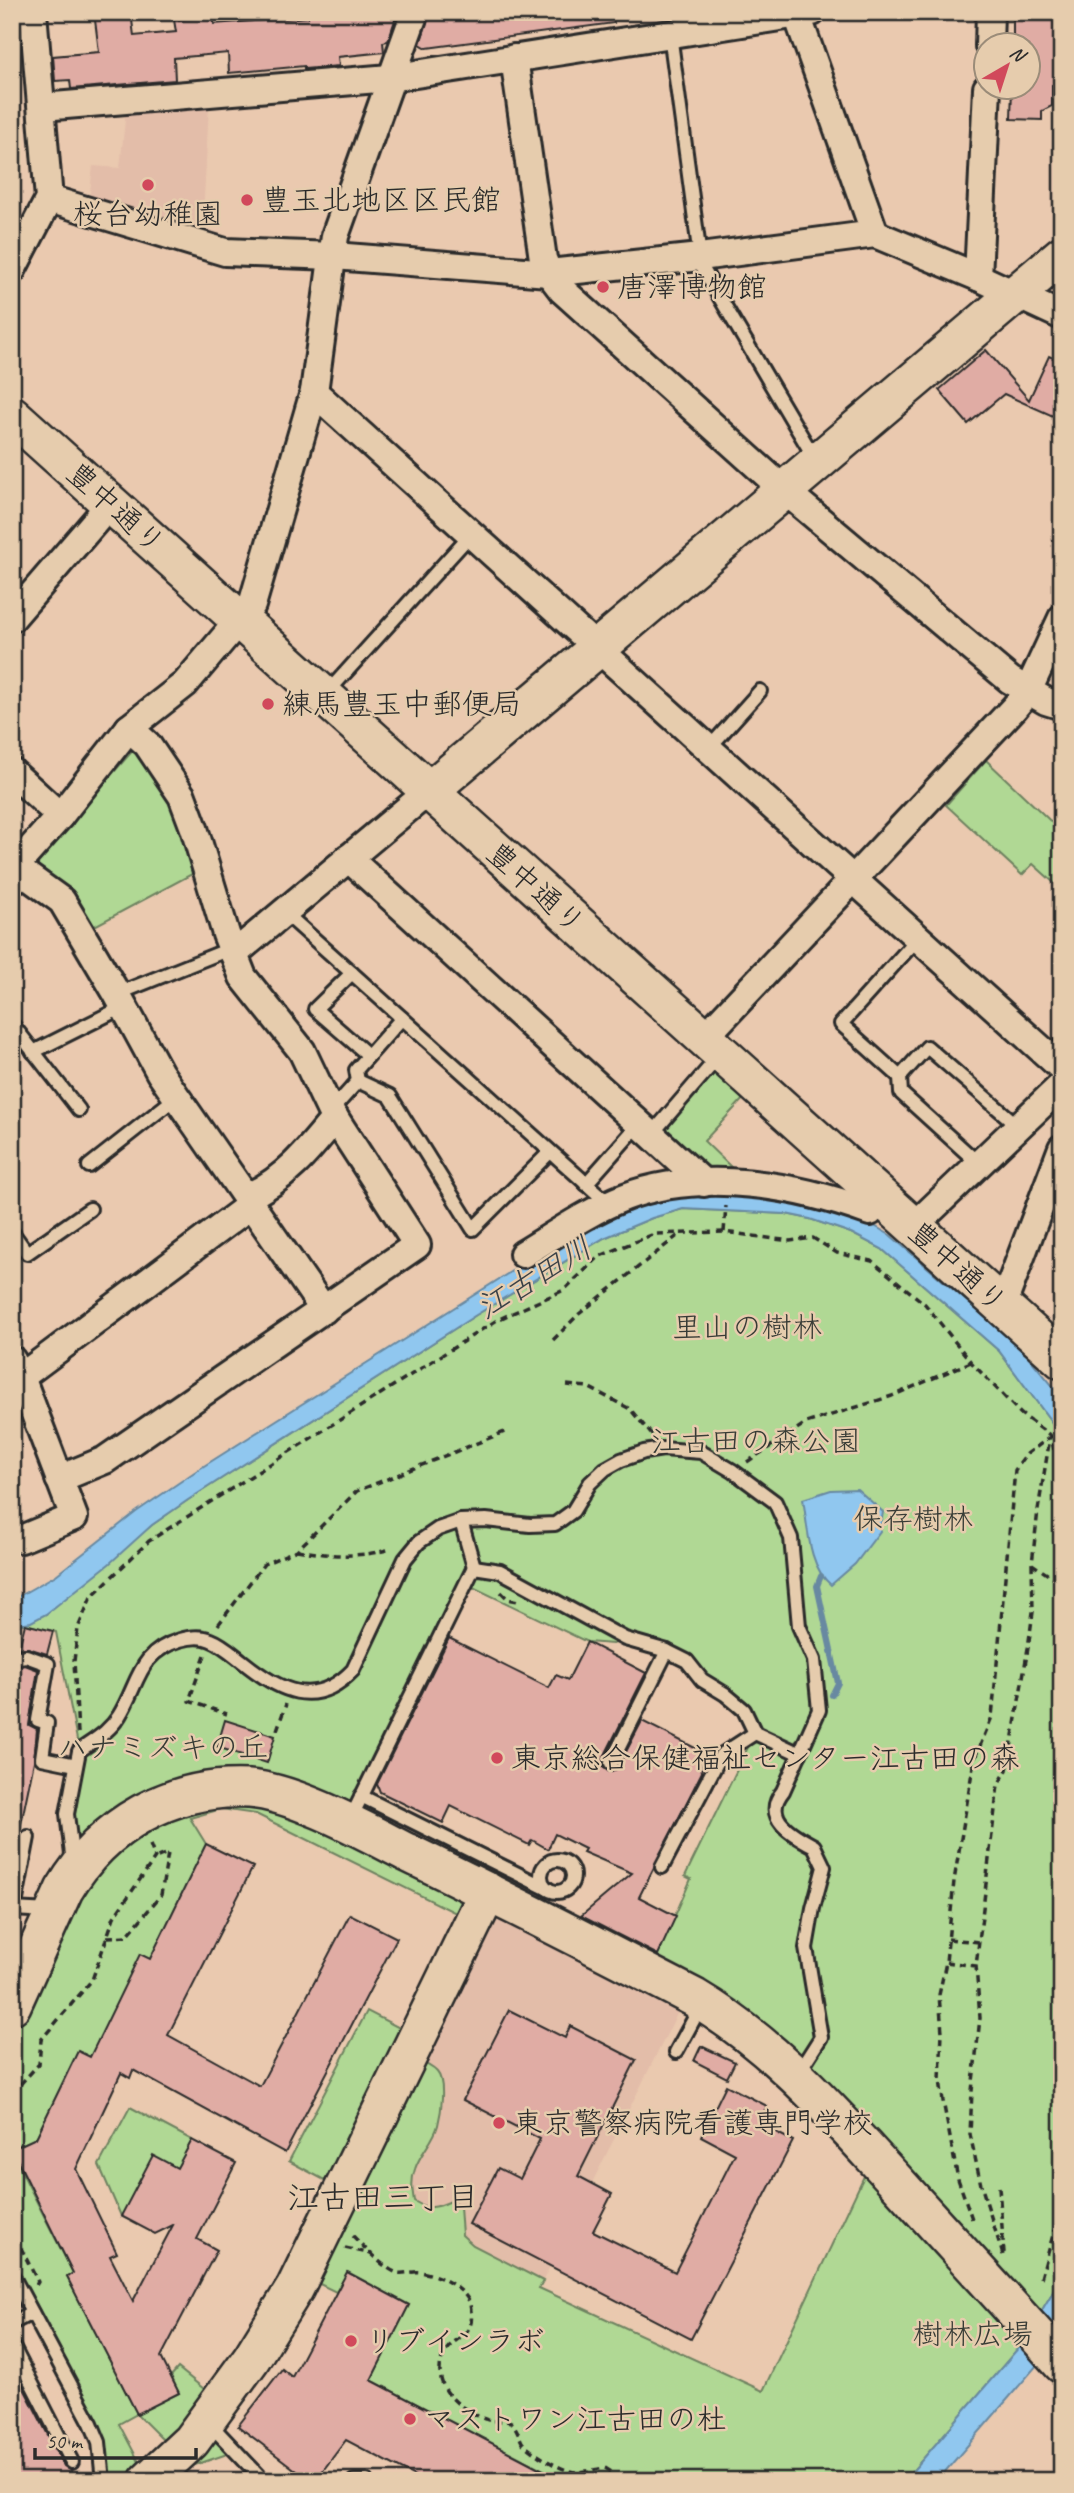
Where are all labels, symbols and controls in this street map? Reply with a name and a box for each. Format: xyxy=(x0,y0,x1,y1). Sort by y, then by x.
north arrow xyxy=(972,32,1042,102)
text: N xyxy=(1005,41,1032,69)
marker: 桜台幼稚園 xyxy=(140,177,156,193)
place label: 豊玉北地区区民館 xyxy=(261,181,501,219)
marker: 豊玉北地区区民館 xyxy=(239,192,255,208)
place label: 桜台幼稚園 xyxy=(73,195,223,233)
place label: 唐澤博物館 xyxy=(617,268,767,306)
marker: 唐澤博物館 xyxy=(595,279,611,295)
street label: 豊中通り xyxy=(59,454,173,562)
place label: 練馬豊玉中郵便局 xyxy=(282,685,522,723)
marker: 練馬豊玉中郵便局 xyxy=(260,696,276,712)
street label: 豊中通り xyxy=(479,834,593,942)
street label: 豊中通り xyxy=(901,1213,1015,1321)
water label: 江古田川 xyxy=(469,1227,600,1328)
park label: 里山の樹林 xyxy=(672,1308,822,1346)
park label: 江古田の森公園 xyxy=(651,1422,861,1460)
park label: 保存樹林 xyxy=(853,1500,973,1538)
park label: ハナミズキの丘 xyxy=(57,1728,269,1766)
place label: 東京総合保健福祉センター江古田の森 xyxy=(511,1739,1020,1777)
marker: 東京総合保健福祉センター江古田の森 xyxy=(489,1750,505,1766)
place label: 東京警察病院看護専門学校 xyxy=(513,2104,873,2142)
marker: 東京警察病院看護専門学校 xyxy=(491,2115,507,2131)
district label: 江古田三丁目 xyxy=(287,2177,479,2218)
park label: 樹林広場 xyxy=(913,2315,1033,2353)
place label: リブインラボ xyxy=(365,2322,544,2360)
marker: リブインラボ xyxy=(343,2333,359,2349)
place label: マストワン江古田の杜 xyxy=(424,2400,726,2438)
marker: マストワン江古田の杜 xyxy=(402,2411,418,2427)
scale bar xyxy=(35,2416,196,2460)
text: 50 m xyxy=(46,2428,84,2454)

